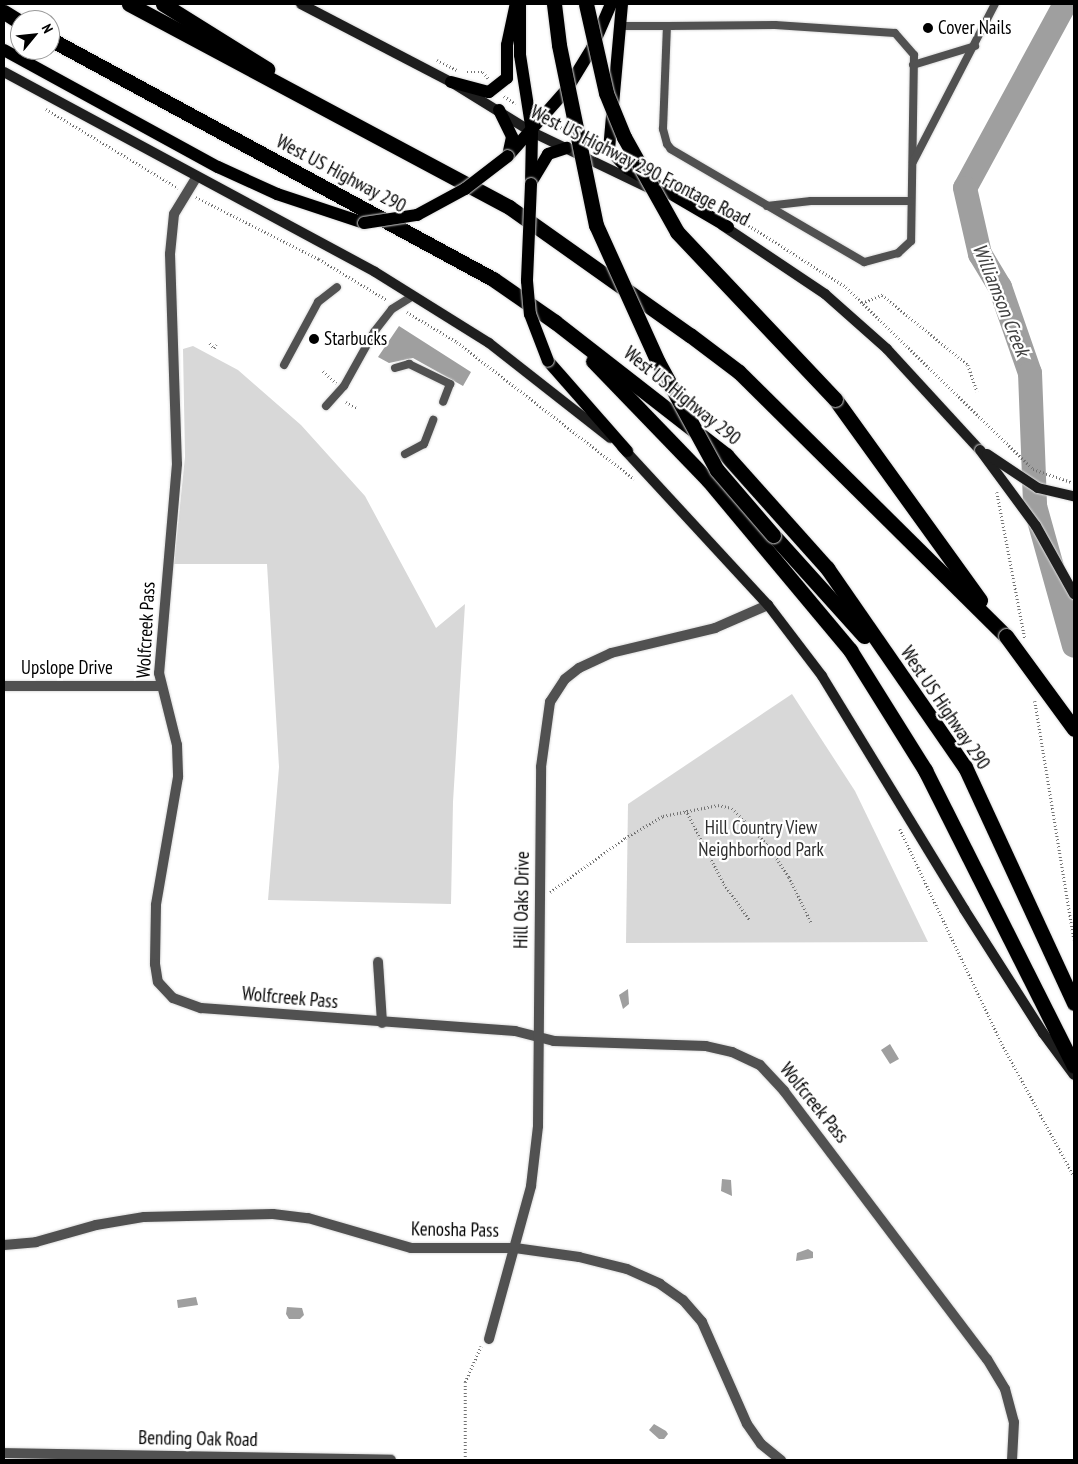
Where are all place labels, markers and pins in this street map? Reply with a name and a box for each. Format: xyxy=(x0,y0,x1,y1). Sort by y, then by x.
place label: Cover Nails xyxy=(938,17,1011,39)
marker: Cover Nails xyxy=(922,22,934,34)
place label: Starbucks xyxy=(324,328,387,350)
marker: Starbucks xyxy=(308,333,320,345)

